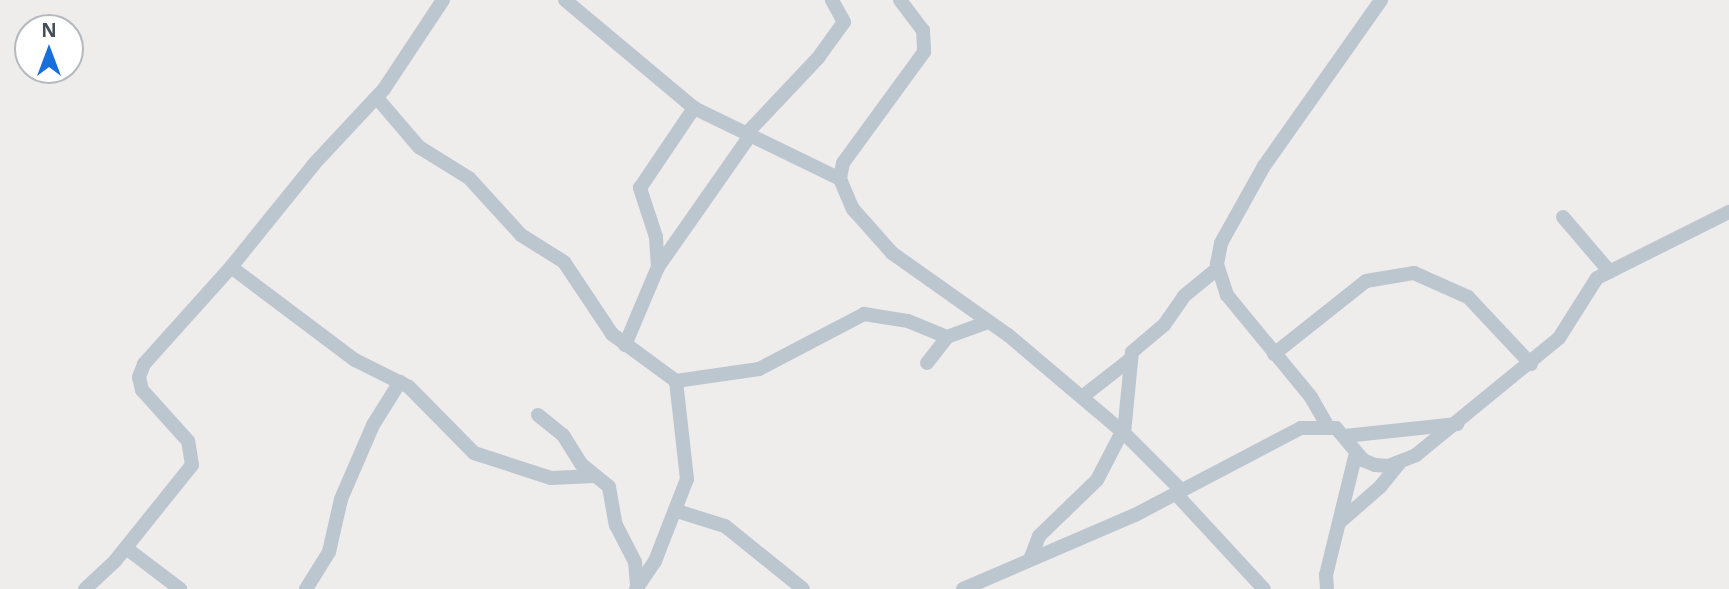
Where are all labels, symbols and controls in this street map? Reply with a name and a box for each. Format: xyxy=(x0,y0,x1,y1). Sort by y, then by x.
north arrow xyxy=(14,14,84,84)
text: N xyxy=(41,17,57,43)

